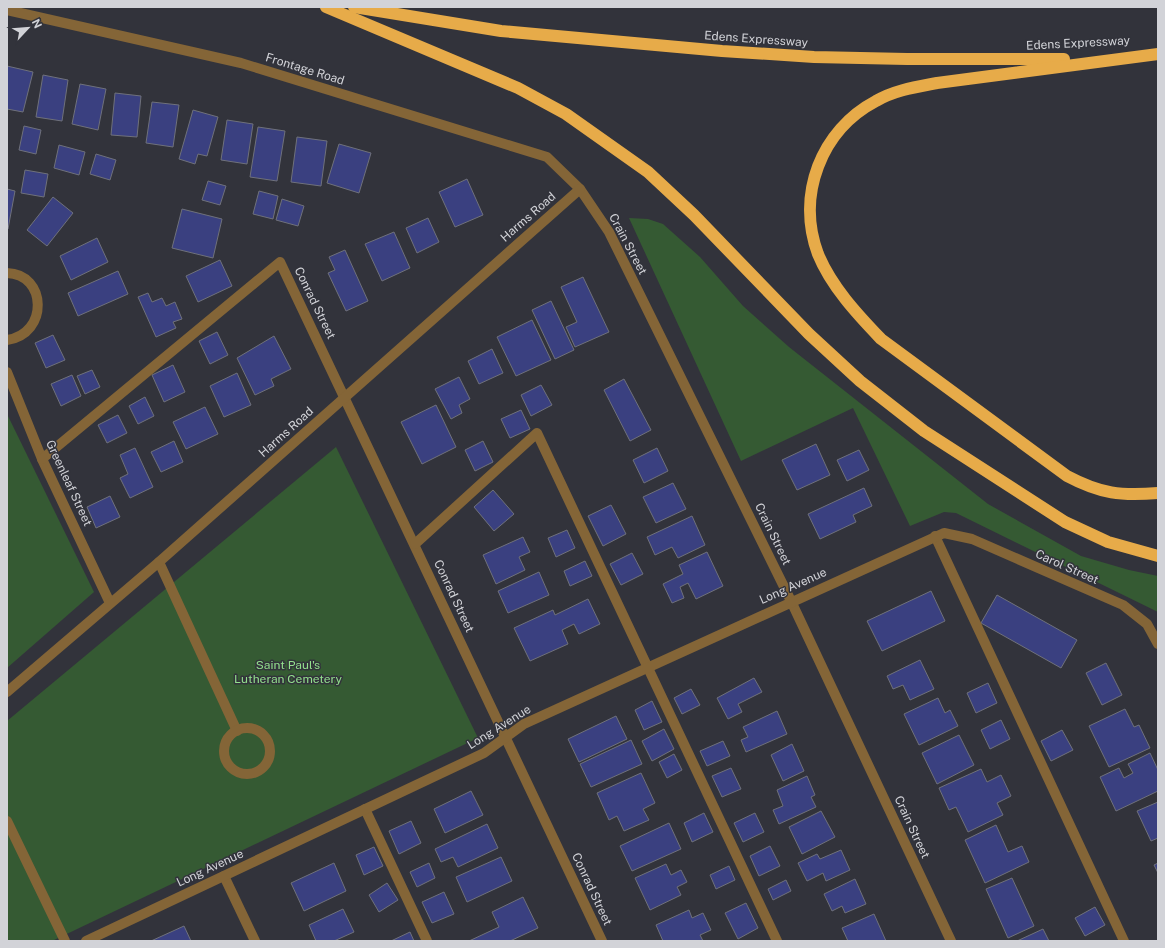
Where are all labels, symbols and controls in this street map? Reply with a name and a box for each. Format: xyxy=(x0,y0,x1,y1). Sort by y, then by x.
north arrow xyxy=(8,8,48,48)
text: N xyxy=(30,17,44,30)
street label: Edens Expressway xyxy=(704,28,809,50)
street label: Edens Expressway xyxy=(1026,33,1131,53)
street label: Frontage Road xyxy=(264,50,346,88)
street label: Harms Road xyxy=(498,189,558,245)
street label: Crain Street xyxy=(606,211,650,277)
street label: Conrad Street xyxy=(292,265,339,341)
street label: Harms Road xyxy=(256,404,316,460)
street label: Greenleaf Street xyxy=(43,438,95,528)
street label: Crain Street xyxy=(752,501,794,568)
street label: Carol Street xyxy=(1033,547,1101,587)
street label: Conrad Street xyxy=(431,558,477,635)
street label: Long Avenue xyxy=(757,565,829,607)
park label: Saint Paul's Lutheran Cemetery xyxy=(234,658,342,686)
street label: Long Avenue xyxy=(465,702,533,752)
street label: Crain Street xyxy=(891,794,933,861)
street label: Long Avenue xyxy=(174,846,246,890)
street label: Conrad Street xyxy=(569,851,615,928)

